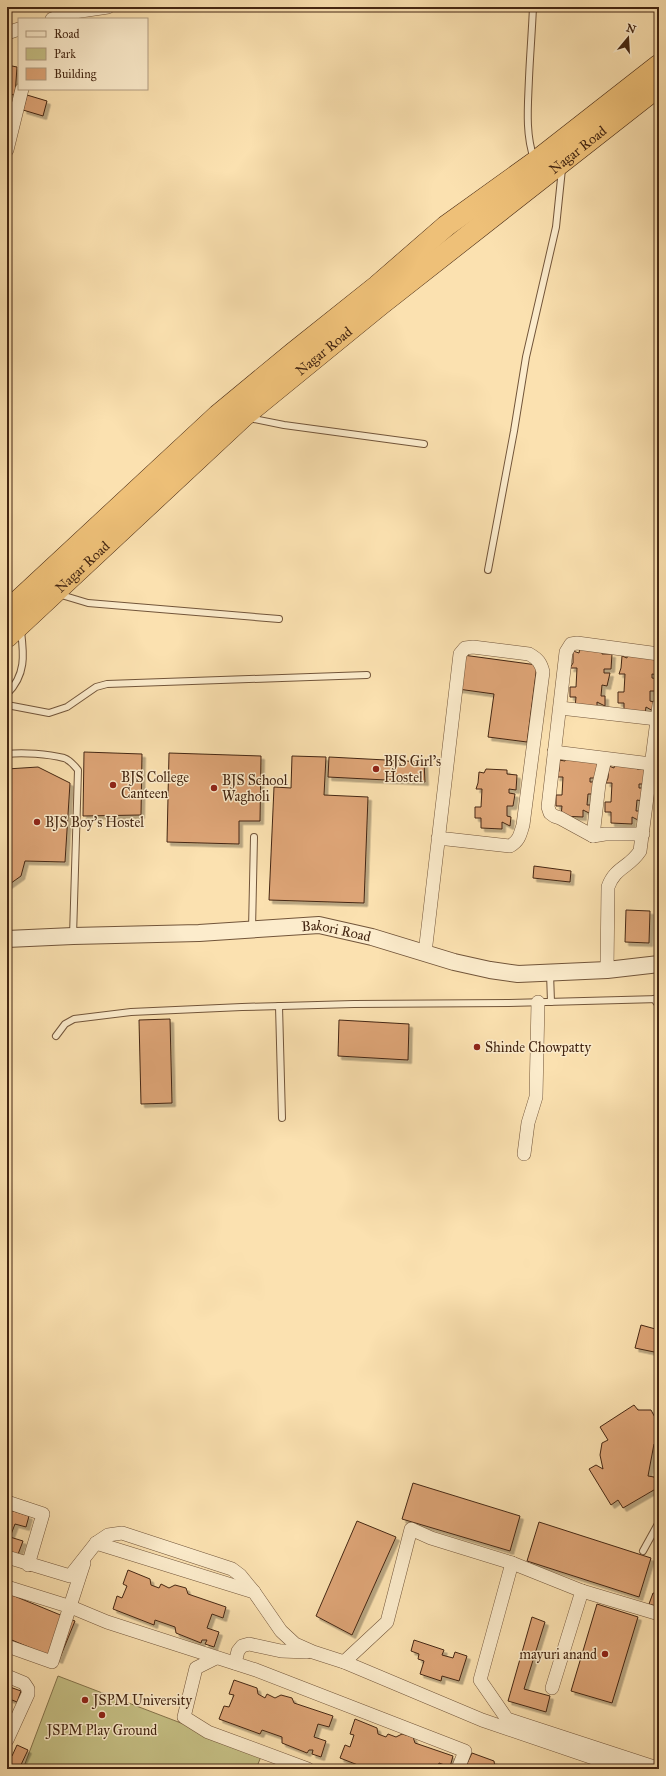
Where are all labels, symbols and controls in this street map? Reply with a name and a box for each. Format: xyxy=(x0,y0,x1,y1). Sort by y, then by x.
legend xyxy=(18,18,148,90)
north arrow xyxy=(608,18,648,58)
text: N xyxy=(624,21,638,37)
text: Road xyxy=(54,27,80,41)
text: Park xyxy=(54,47,76,61)
text: Building xyxy=(54,67,97,82)
street label: Nagar Road xyxy=(546,122,610,178)
street label: Nagar Road xyxy=(292,323,356,379)
street label: Nagar Road xyxy=(52,538,113,597)
place label: BJS Girl's Hostel xyxy=(384,753,441,786)
marker: BJS Girl's Hostel xyxy=(371,764,381,774)
place label: BJS College Canteen xyxy=(121,769,189,802)
place label: BJS School Wagholi xyxy=(222,772,288,805)
marker: BJS College Canteen xyxy=(108,780,118,790)
marker: BJS School Wagholi xyxy=(209,783,219,793)
place label: BJS Boy's Hostel xyxy=(45,814,144,832)
marker: BJS Boy's Hostel xyxy=(32,817,42,827)
street label: Bakori Road xyxy=(301,917,372,945)
place label: Shinde Chowpatty xyxy=(485,1039,592,1056)
marker: Shinde Chowpatty xyxy=(472,1042,482,1052)
place label: mayuri anand xyxy=(519,1646,597,1663)
marker: mayuri anand xyxy=(600,1649,610,1659)
place label: JSPM University xyxy=(91,1692,192,1710)
marker: JSPM University xyxy=(80,1695,90,1705)
marker: JSPM Play Ground xyxy=(97,1710,107,1720)
place label: JSPM Play Ground xyxy=(45,1722,157,1740)

